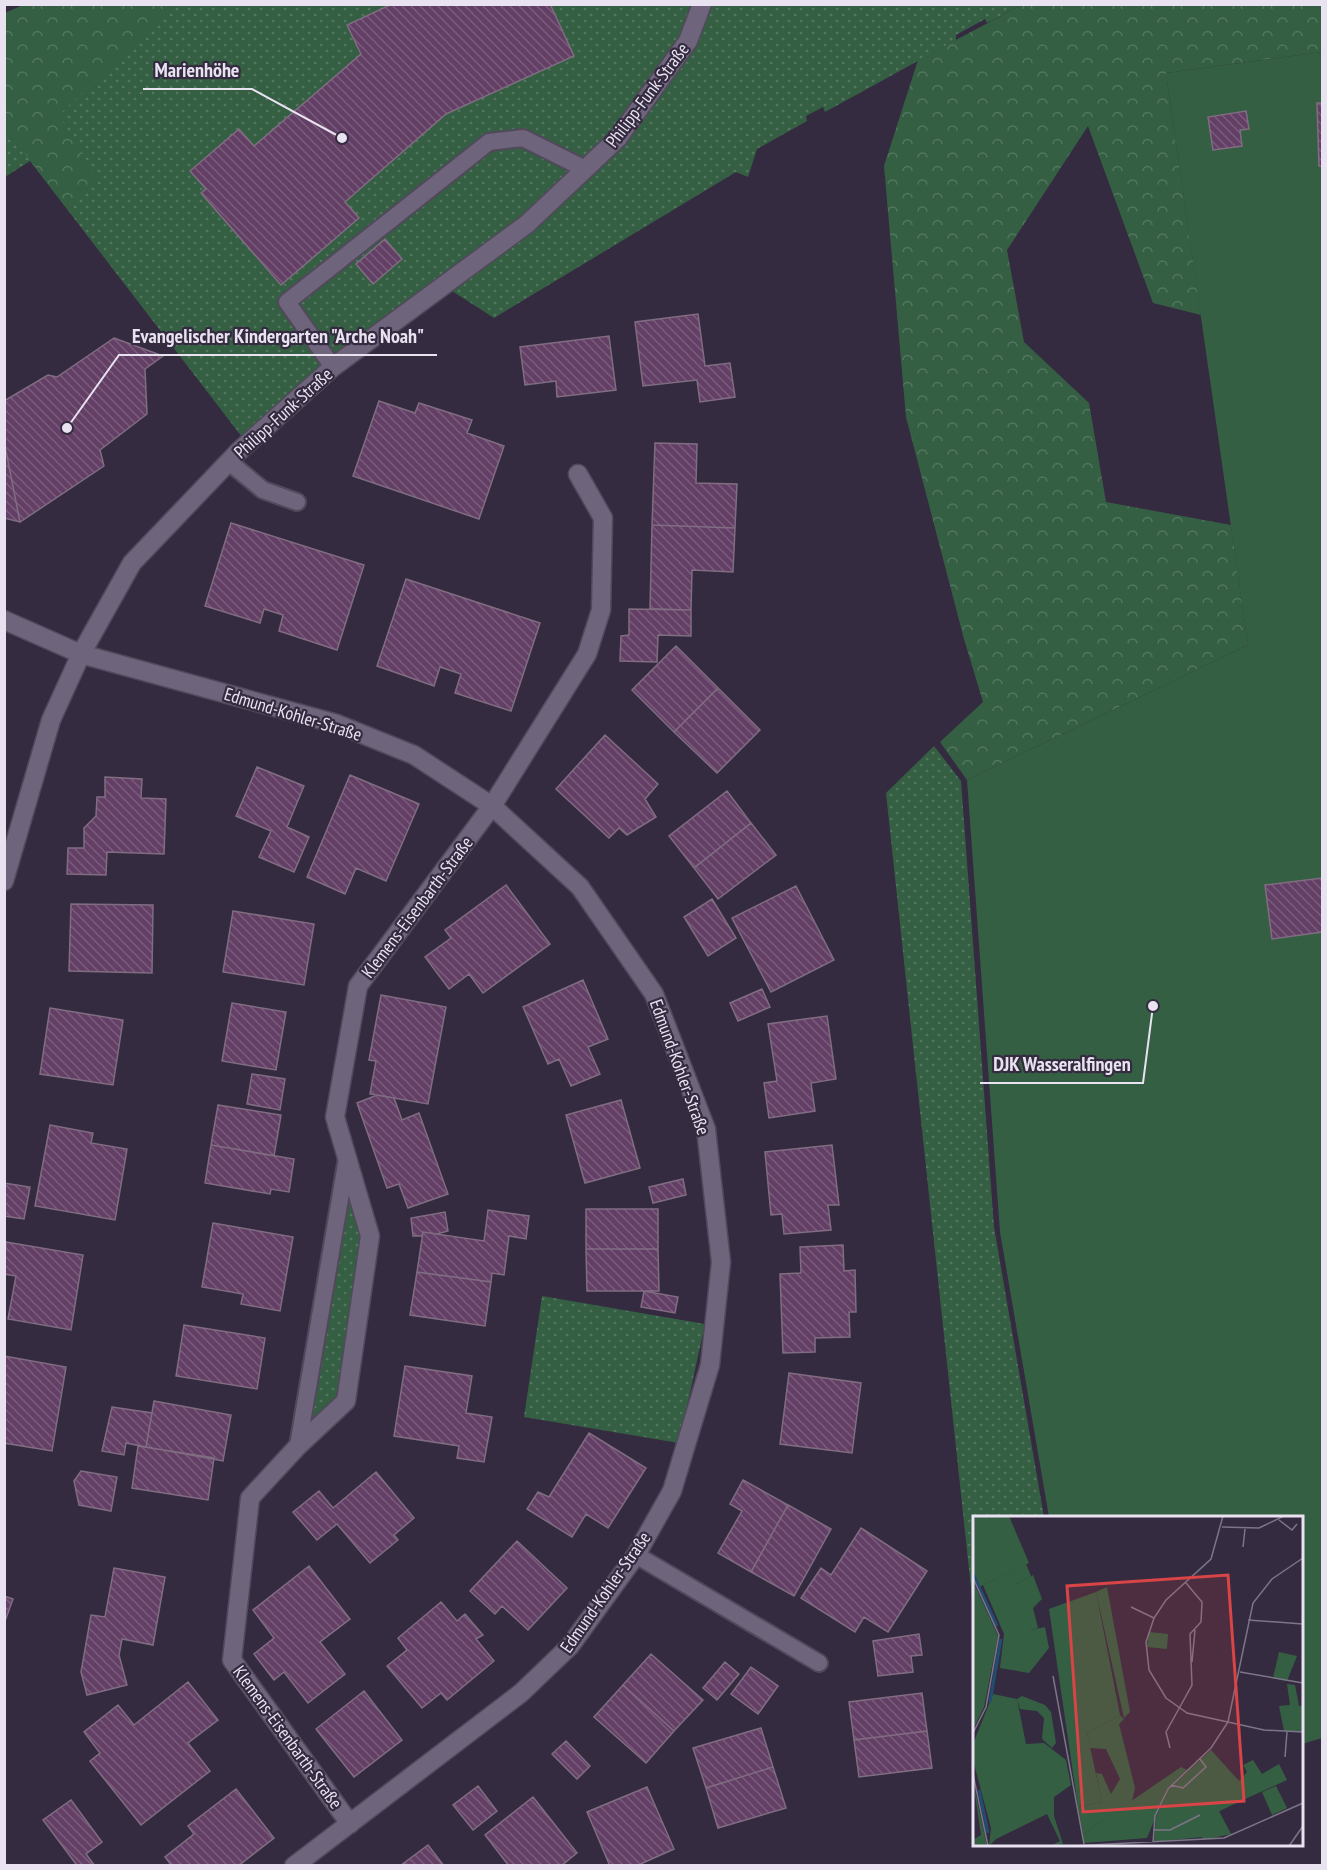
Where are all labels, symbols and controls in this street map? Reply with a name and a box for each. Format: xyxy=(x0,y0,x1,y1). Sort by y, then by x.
street label: Philipp-Funk-Straße xyxy=(600,38,694,152)
callout: Marienhöhe xyxy=(143,51,252,89)
text: Marienhöhe xyxy=(155,57,239,83)
callout: Evangelischer Kindergarten "Arche Noah" xyxy=(119,317,437,355)
text: Evangelischer Kindergarten "Arche Noah" xyxy=(132,323,424,349)
street label: Philipp-Funk-Straße xyxy=(229,363,337,463)
street label: Edmund-Kohler-Straße xyxy=(221,682,365,746)
street label: Klemens-Eisenbarth-Straße xyxy=(356,832,478,982)
street label: Edmund-Kohler-Straße xyxy=(645,996,715,1138)
callout: DJK Wasseralfingen xyxy=(980,1045,1143,1083)
text: DJK Wasseralfingen xyxy=(993,1051,1131,1077)
inset map xyxy=(973,1516,1303,1846)
street label: Edmund-Kohler-Straße xyxy=(555,1527,655,1657)
street label: Klemens-Eisenbarth-Straße xyxy=(228,1661,348,1813)

